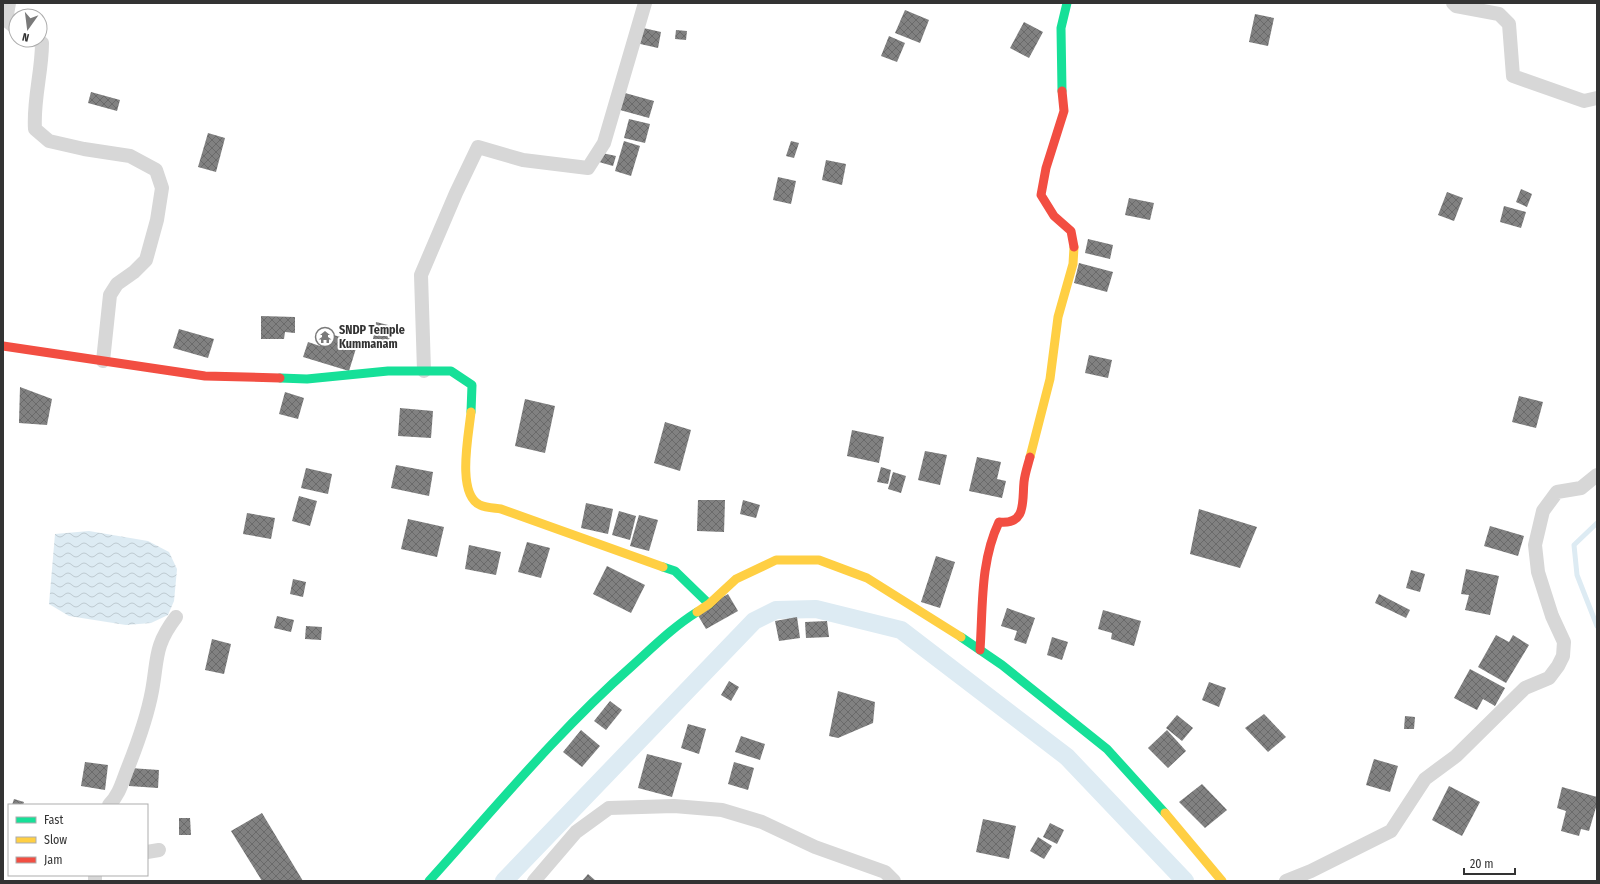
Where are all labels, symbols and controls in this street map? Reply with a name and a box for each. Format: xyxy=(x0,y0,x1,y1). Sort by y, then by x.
north arrow xyxy=(8,8,48,48)
text: N xyxy=(21,30,30,44)
place label: SNDP Temple Kummanam xyxy=(339,323,405,351)
temple icon: SNDP Temple Kummanam xyxy=(314,326,336,348)
legend xyxy=(8,804,148,876)
text: Fast xyxy=(44,813,63,827)
text: Slow xyxy=(44,833,67,847)
scale bar xyxy=(1464,850,1515,876)
text: Jam xyxy=(44,853,62,867)
text: 20 m xyxy=(1470,857,1494,871)

